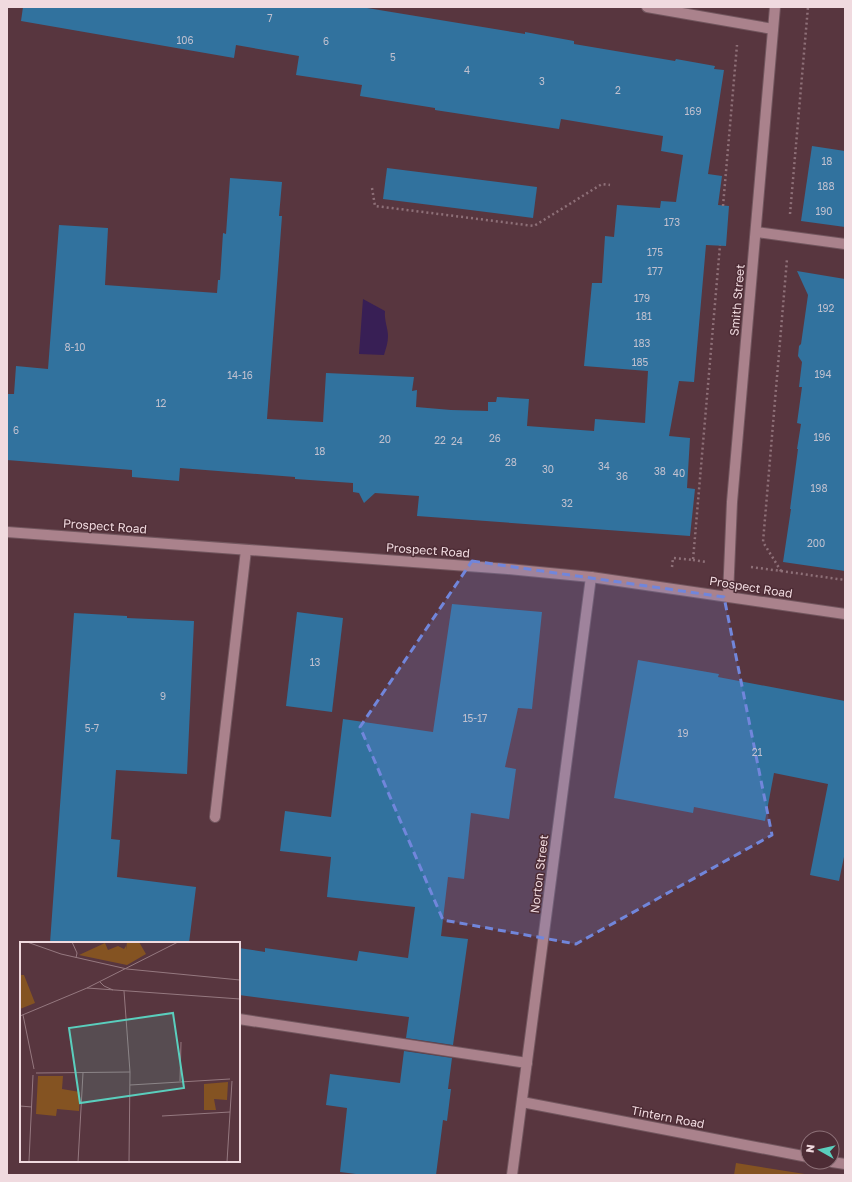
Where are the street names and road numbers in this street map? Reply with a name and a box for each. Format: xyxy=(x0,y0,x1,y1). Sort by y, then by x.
street label: Smith Street xyxy=(726,263,748,337)
street label: Prospect Road xyxy=(63,516,147,536)
street label: Prospect Road xyxy=(386,540,470,560)
street label: Prospect Road xyxy=(708,573,794,601)
street label: Norton Street xyxy=(527,834,551,914)
street label: Tintern Road xyxy=(630,1103,706,1131)

